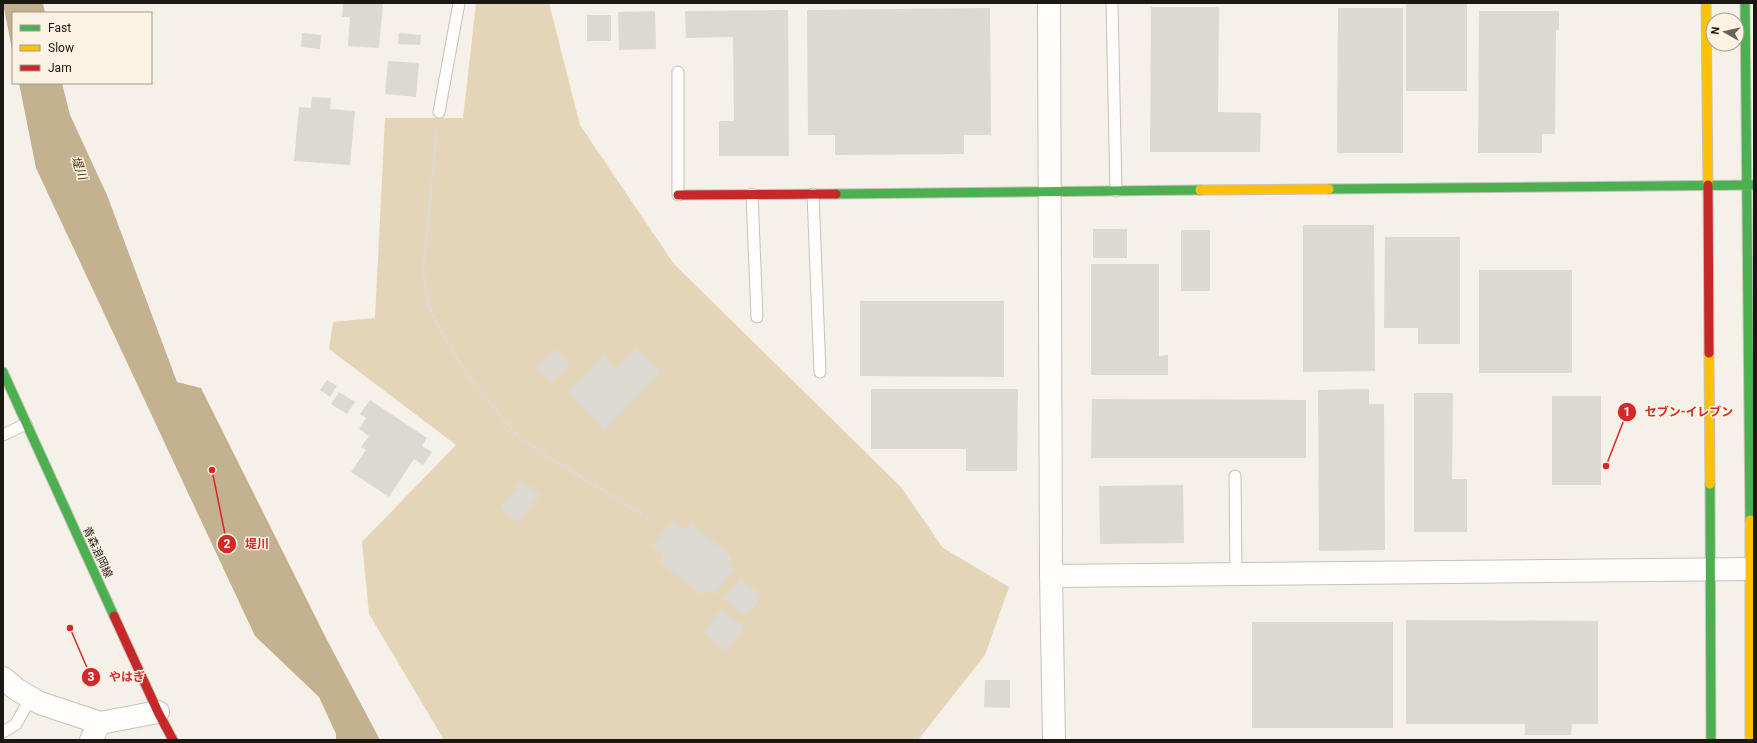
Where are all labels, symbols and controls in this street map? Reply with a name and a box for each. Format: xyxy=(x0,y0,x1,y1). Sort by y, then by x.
legend xyxy=(12,12,152,84)
north arrow xyxy=(1705,12,1745,52)
text: Fast xyxy=(48,21,71,35)
text: N xyxy=(1709,26,1723,35)
text: Slow xyxy=(48,41,74,55)
text: Jam xyxy=(48,61,72,75)
water label: 堤川 xyxy=(68,154,90,184)
callout: セブン-イレブン xyxy=(1617,400,1742,424)
text: 1 xyxy=(1624,405,1630,419)
text: セブン-イレブン xyxy=(1645,405,1733,419)
street label: 青森浪岡線 xyxy=(80,525,115,580)
callout: 堤川 xyxy=(217,532,277,556)
text: 2 xyxy=(224,537,231,551)
text: 堤川 xyxy=(245,537,269,551)
callout: やはぎ xyxy=(81,665,153,689)
text: 3 xyxy=(88,670,95,684)
text: やはぎ xyxy=(109,670,145,684)

